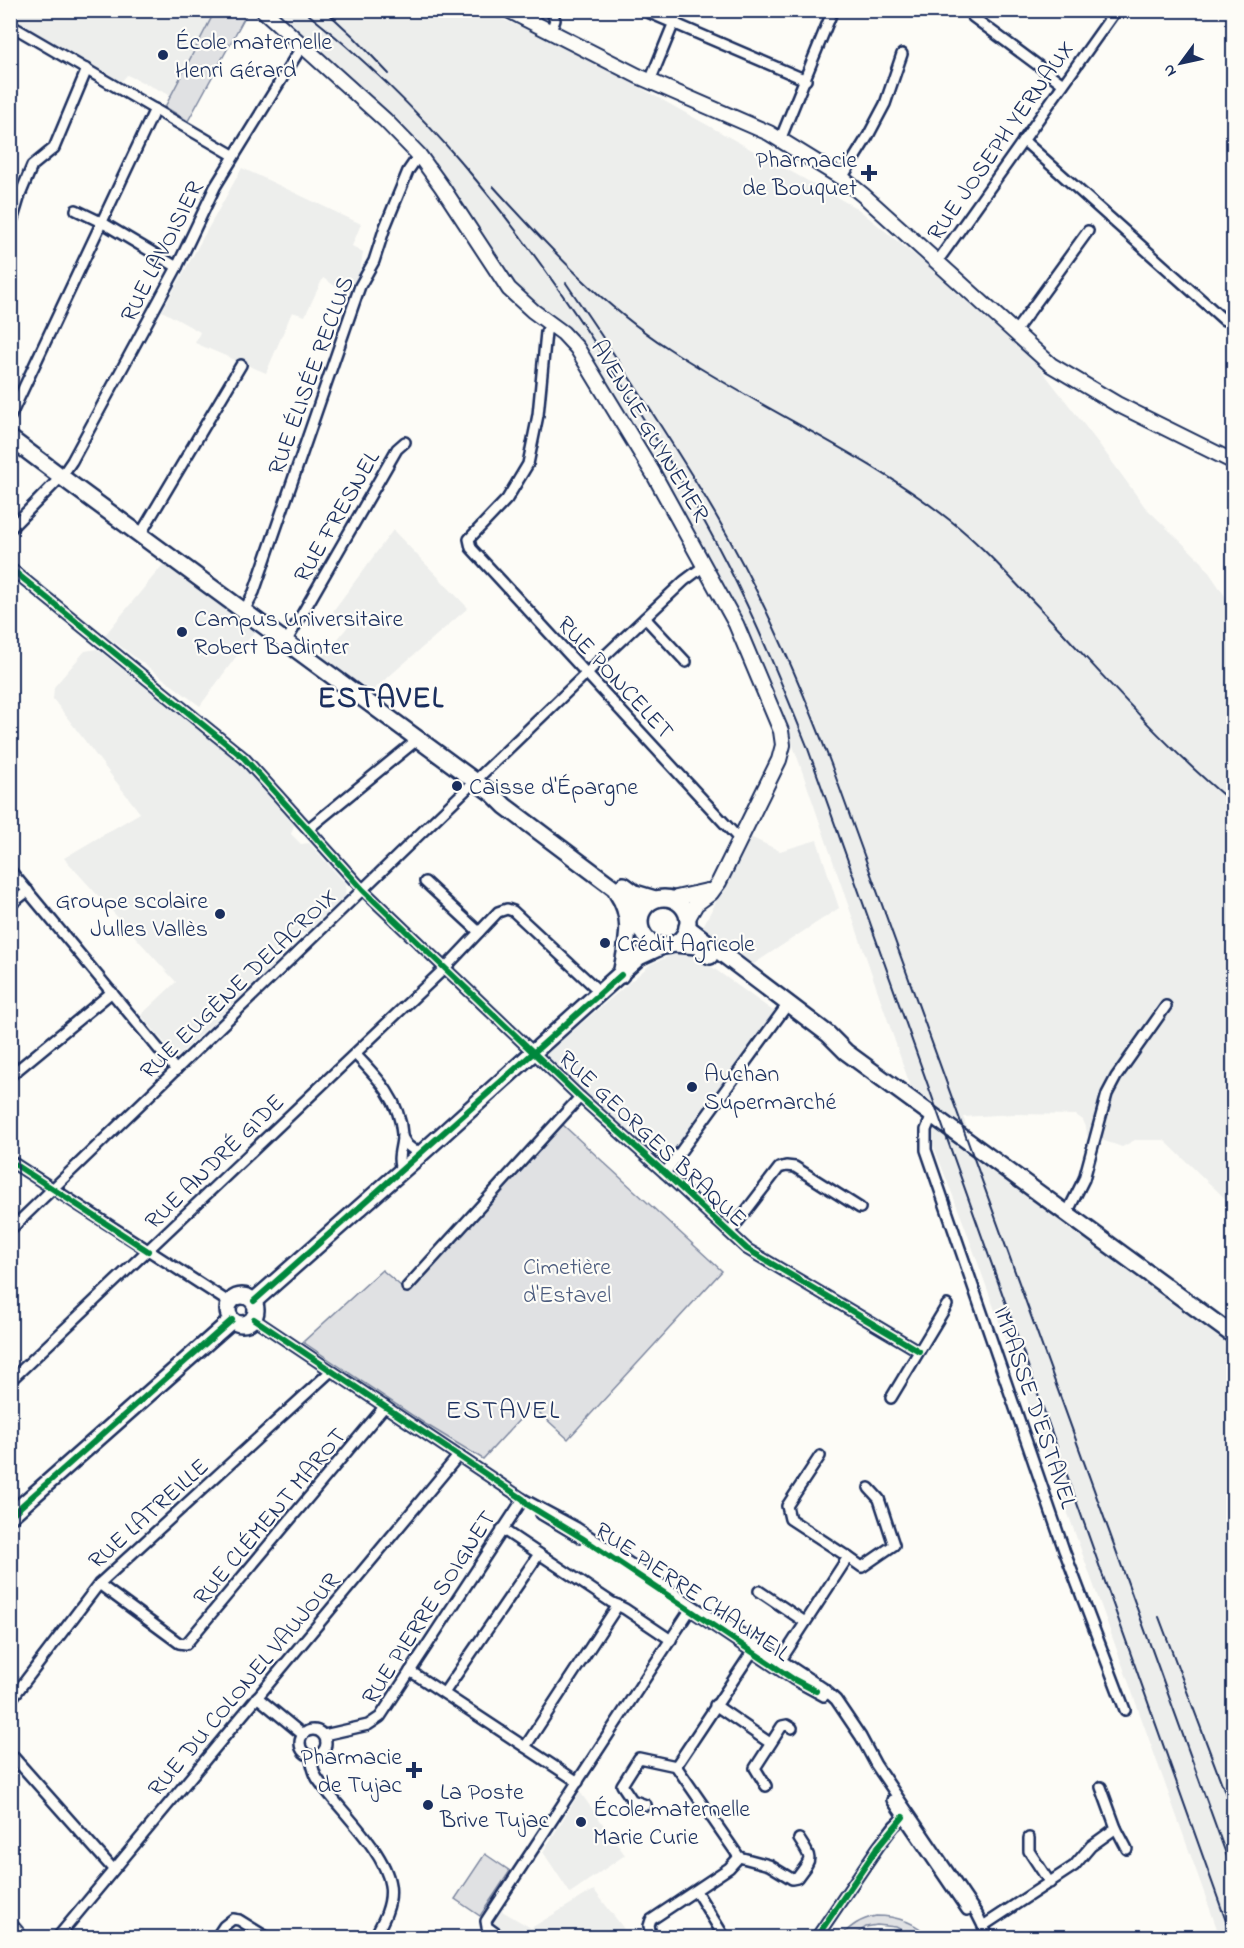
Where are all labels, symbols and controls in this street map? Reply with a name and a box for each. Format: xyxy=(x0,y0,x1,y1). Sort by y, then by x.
place label: École maternelle Henri Gérard xyxy=(175,26,332,89)
north arrow xyxy=(1151,33,1211,93)
street label: RUE JOSEPH YERNAUX xyxy=(920,34,1085,249)
marker: École maternelle Henri Gérard xyxy=(156,48,170,62)
text: N xyxy=(1157,59,1183,81)
place label: Pharmacie de Bouquet xyxy=(742,144,857,207)
marker: Pharmacie de Bouquet xyxy=(862,166,876,180)
street label: RUE LAVOISIER xyxy=(113,175,214,329)
street label: RUE ÉLISÉE RECLUS xyxy=(260,272,365,480)
street label: AVENUE GUYNEMER xyxy=(581,334,718,530)
street label: RUE FRESNEL xyxy=(286,445,390,590)
place label: Campus Universitaire Robert Badinter xyxy=(194,603,404,666)
street label: RUE PONCELET xyxy=(547,609,681,749)
marker: Campus Universitaire Robert Badinter xyxy=(175,625,189,639)
district label: ESTAVEL xyxy=(318,678,445,722)
place label: Caisse d'Épargne xyxy=(469,771,638,806)
marker: Caisse d'Épargne xyxy=(450,779,464,793)
street label: RUE EUGÈNE DELACROIX xyxy=(133,881,347,1089)
place label: Groupe scolaire Julles Vallès xyxy=(55,885,208,948)
marker: Groupe scolaire Julles Vallès xyxy=(213,907,227,921)
place label: Crédit Agricole xyxy=(617,928,755,963)
marker: Crédit Agricole xyxy=(598,936,612,950)
street label: RUE GEORGES BRAQUE xyxy=(549,1043,753,1237)
place label: Auchan Supermarché xyxy=(704,1058,836,1121)
marker: Auchan Supermarché xyxy=(685,1080,699,1094)
street label: RUE ANDRÉ GIDE xyxy=(138,1087,294,1239)
park label: Cimetière d'Estavel xyxy=(523,1251,611,1314)
street label: IMPASSE D'ESTAVEL xyxy=(983,1302,1085,1514)
district label: ESTAVEL xyxy=(445,1392,561,1431)
street label: RUE CLÉMENT MAROT xyxy=(186,1421,356,1614)
street label: RUE LATREILLE xyxy=(81,1451,218,1579)
street label: RUE PIERRE SOIGNET xyxy=(354,1504,506,1712)
street label: RUE PIERRE CHAUMEIL xyxy=(587,1514,797,1672)
street label: RUE DU COLONEL VAUJOUR xyxy=(140,1565,350,1805)
place label: Pharmacie de Tujac xyxy=(300,1741,402,1804)
marker: Pharmacie de Tujac xyxy=(407,1763,421,1777)
place label: La Poste Brive Tujac xyxy=(439,1776,549,1839)
place label: École maternelle Marie Curie xyxy=(593,1793,750,1856)
marker: La Poste Brive Tujac xyxy=(421,1798,435,1812)
marker: École maternelle Marie Curie xyxy=(574,1815,588,1829)

